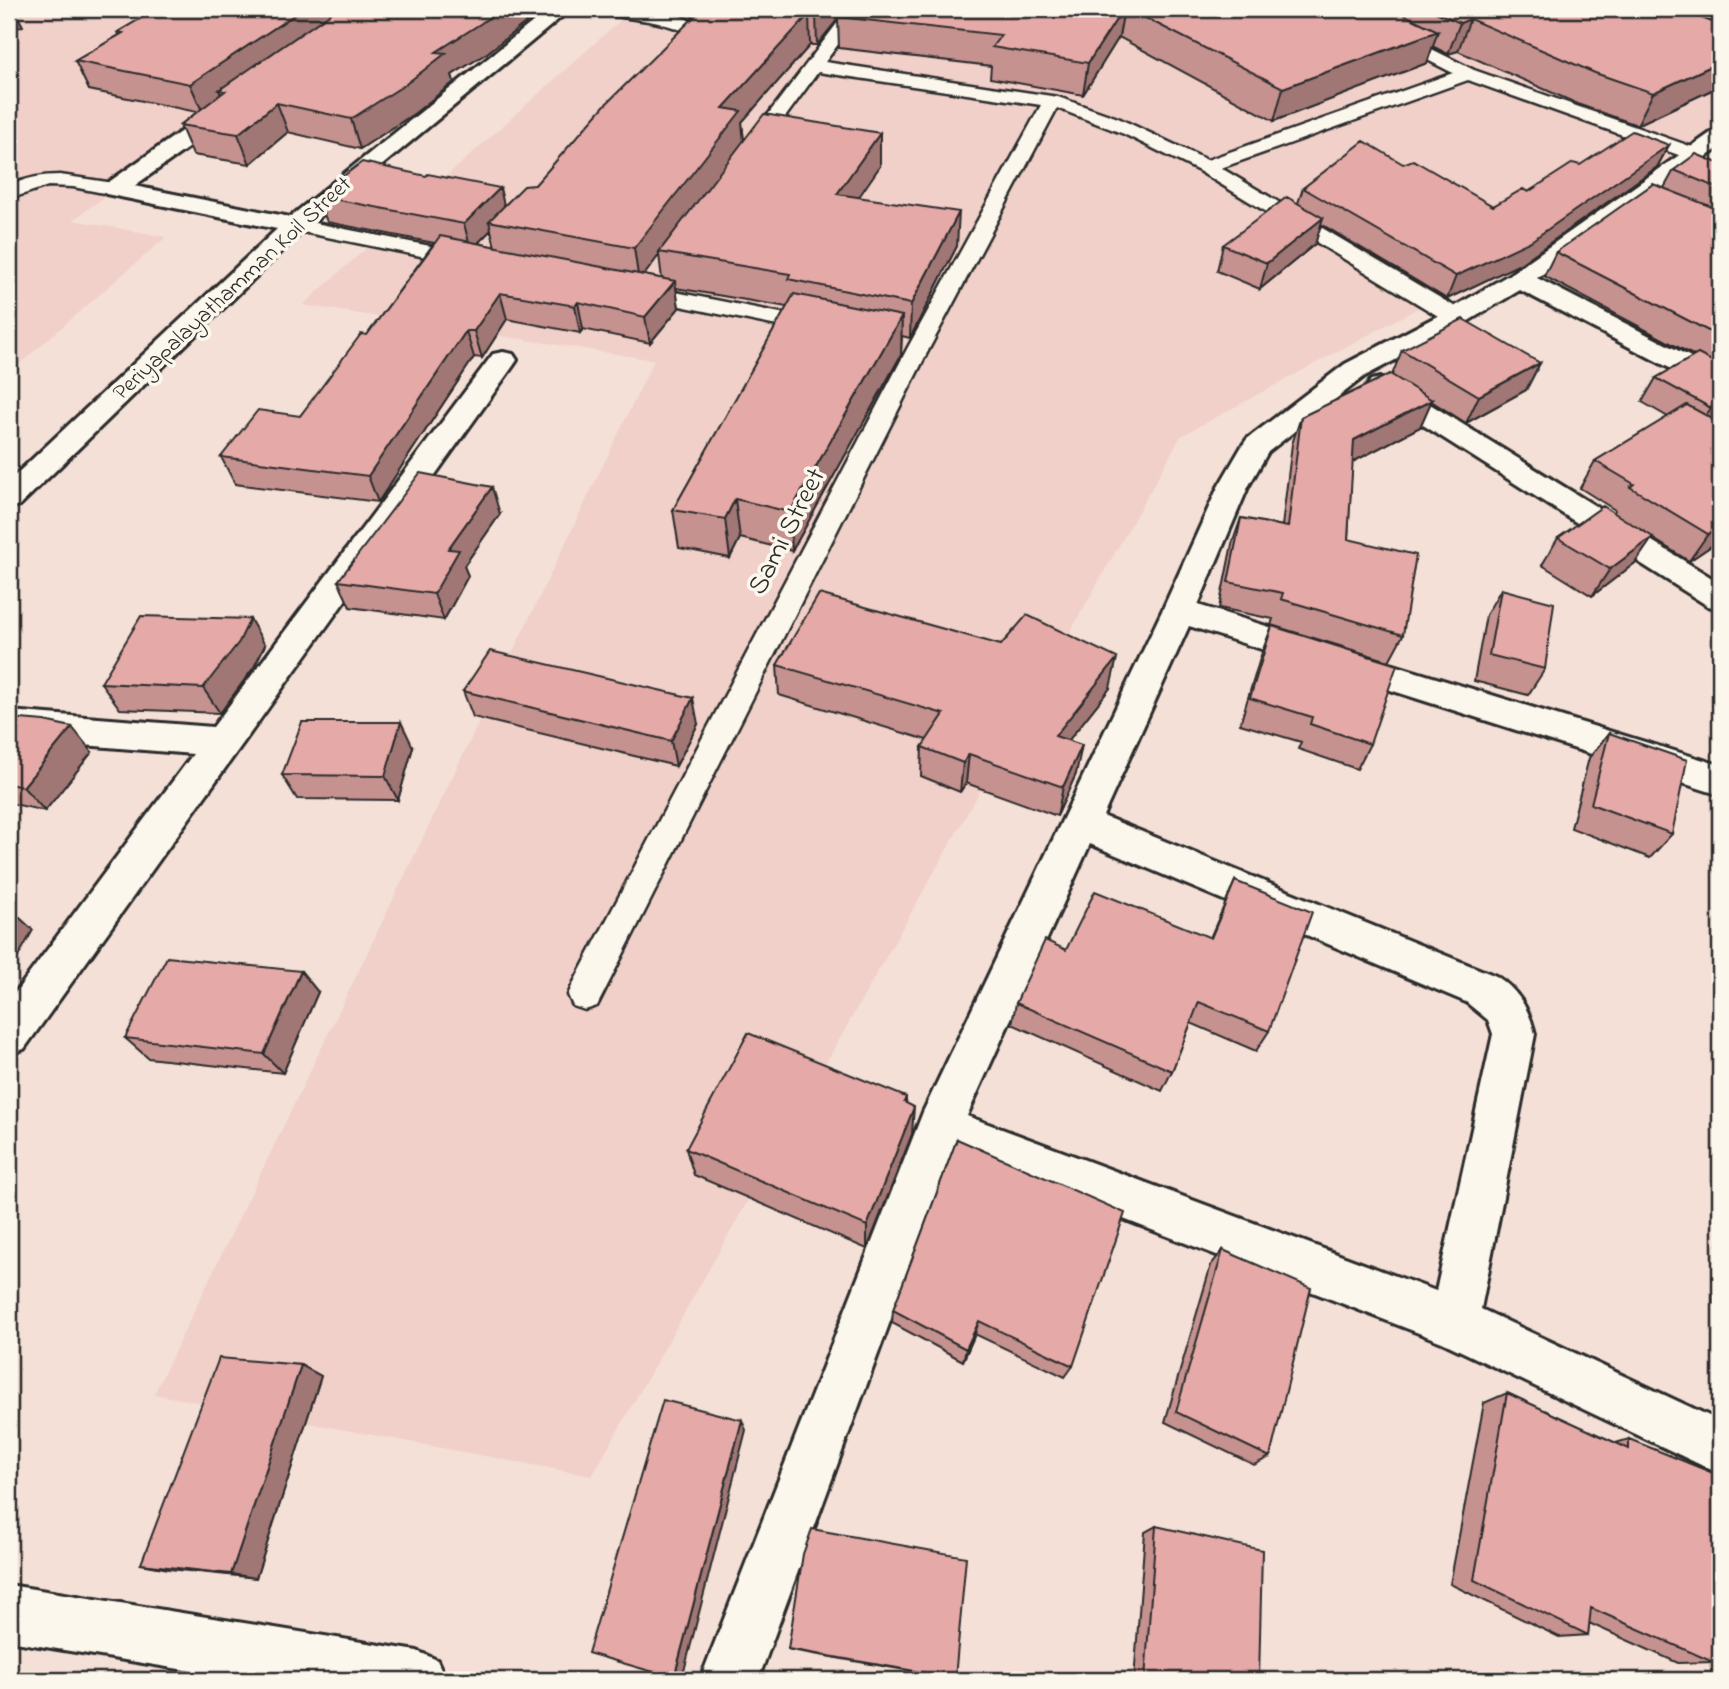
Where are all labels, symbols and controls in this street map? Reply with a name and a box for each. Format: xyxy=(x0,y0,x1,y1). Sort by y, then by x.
street label: Periyapalayathamman Koil Street xyxy=(106,169,361,410)
street label: Sami Street xyxy=(739,461,837,603)

